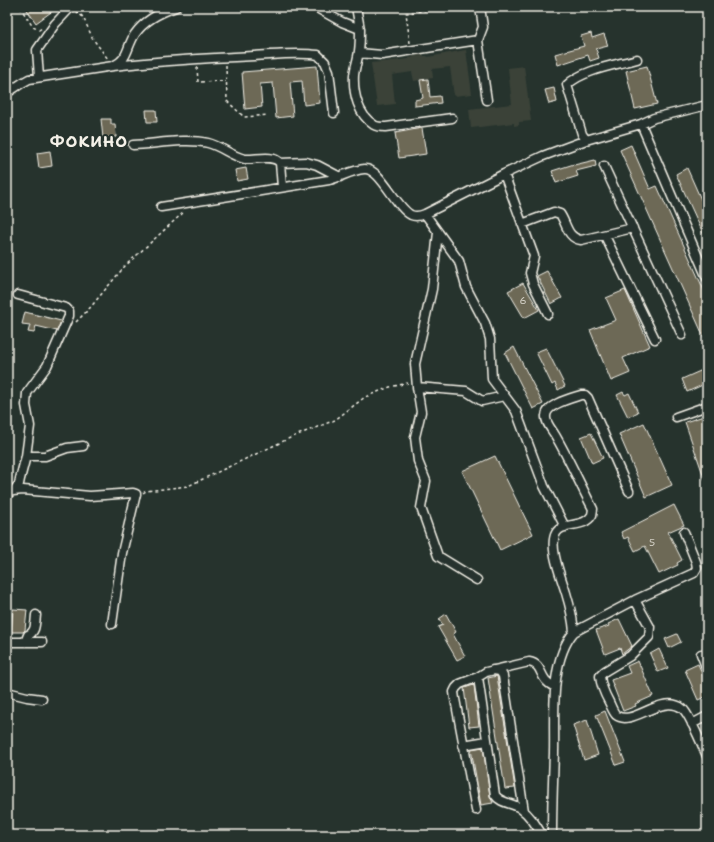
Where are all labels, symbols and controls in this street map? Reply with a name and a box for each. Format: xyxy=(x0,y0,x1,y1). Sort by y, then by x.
district label: ФОКИНО xyxy=(50,131,128,152)
house number: 6 xyxy=(520,294,527,307)
house number: 5 xyxy=(649,536,655,549)

